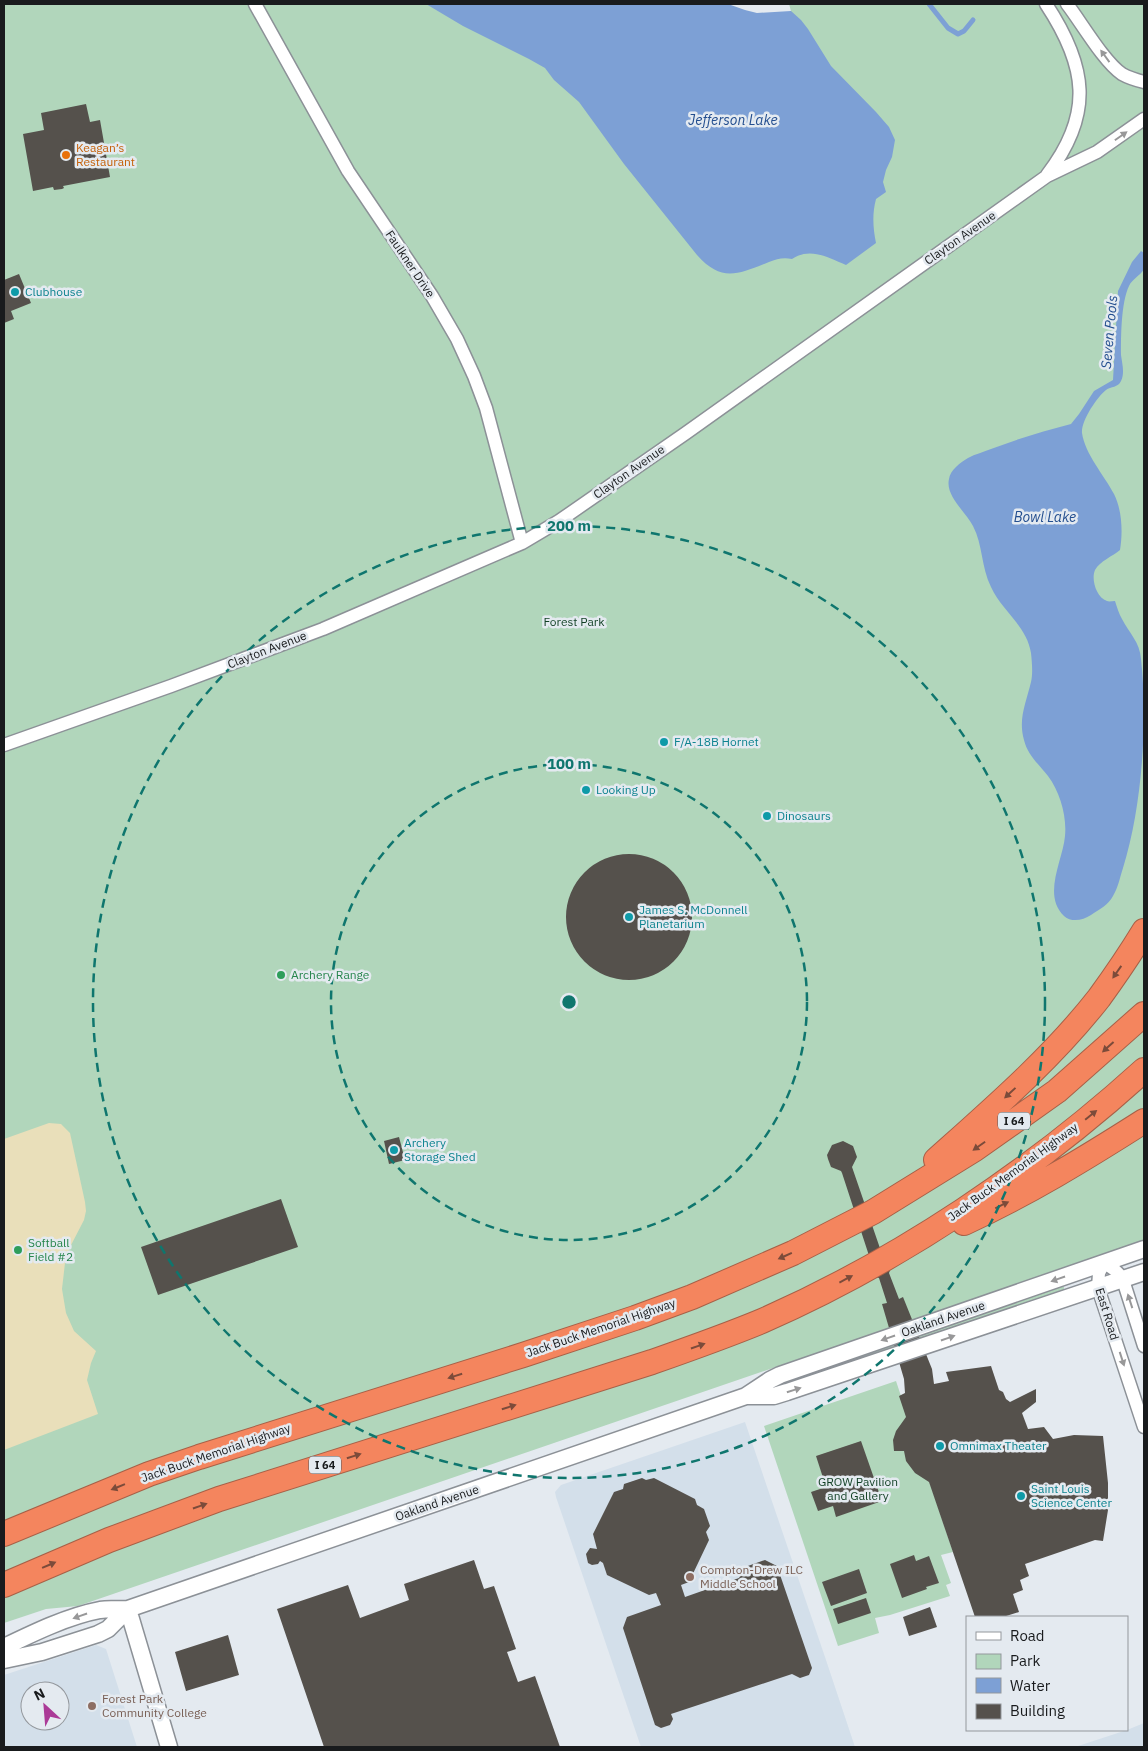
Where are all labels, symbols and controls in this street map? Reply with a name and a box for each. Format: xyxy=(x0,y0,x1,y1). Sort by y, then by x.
one-way arrow xyxy=(1100,49,1110,63)
water label: Jefferson Lake xyxy=(688,111,778,129)
one-way arrow xyxy=(1114,131,1127,141)
place label: Keagan’s Restaurant xyxy=(76,140,135,169)
marker: Keagan’s Restaurant xyxy=(60,149,72,161)
street label: Clayton Avenue xyxy=(921,207,999,268)
street label: Faulkner Drive xyxy=(383,227,439,300)
place label: Clubhouse xyxy=(25,284,83,299)
marker: Clubhouse xyxy=(9,286,21,298)
water label: Seven Pools xyxy=(1097,294,1121,370)
street label: Clayton Avenue xyxy=(590,441,668,502)
water label: Bowl Lake xyxy=(1014,508,1076,526)
text: 200 m xyxy=(547,516,591,535)
park label: Forest Park xyxy=(543,614,605,629)
street label: Clayton Avenue xyxy=(225,627,309,672)
place label: F/A-18B Hornet xyxy=(674,734,759,749)
marker: F/A-18B Hornet xyxy=(658,736,670,748)
text: 100 m xyxy=(547,754,591,773)
place label: Looking Up xyxy=(596,782,656,797)
marker: Looking Up xyxy=(580,784,592,796)
place label: Dinosaurs xyxy=(777,808,831,823)
marker: Dinosaurs xyxy=(761,810,773,822)
place label: James S. McDonnell Planetarium xyxy=(639,902,748,931)
marker: James S. McDonnell Planetarium xyxy=(623,911,635,923)
one-way arrow xyxy=(1112,965,1122,978)
place label: Archery Range xyxy=(291,967,370,982)
marker: Archery Range xyxy=(275,969,287,981)
centre of rings xyxy=(560,993,578,1011)
one-way arrow xyxy=(1103,1041,1115,1053)
one-way arrow xyxy=(1004,1087,1016,1099)
one-way arrow xyxy=(1084,1110,1097,1121)
road number: I 64 xyxy=(998,1112,1030,1130)
street label: Jack Buck Memorial Highway xyxy=(945,1119,1081,1224)
place label: Archery Storage Shed xyxy=(404,1135,476,1164)
one-way arrow xyxy=(973,1141,986,1151)
marker: Archery Storage Shed xyxy=(388,1144,400,1156)
one-way arrow xyxy=(995,1201,1009,1209)
place label: Softball Field #2 xyxy=(28,1235,73,1264)
marker: Softball Field #2 xyxy=(12,1244,24,1256)
one-way arrow xyxy=(778,1253,792,1261)
one-way arrow xyxy=(839,1275,853,1283)
one-way arrow xyxy=(1050,1276,1065,1284)
street label: East Road xyxy=(1092,1286,1123,1342)
one-way arrow xyxy=(1125,1293,1133,1308)
street label: Jack Buck Memorial Highway xyxy=(524,1295,678,1360)
street label: Oakland Avenue xyxy=(899,1297,987,1340)
one-way arrow xyxy=(940,1334,955,1341)
one-way arrow xyxy=(880,1335,895,1342)
one-way arrow xyxy=(691,1342,706,1350)
one-way arrow xyxy=(1119,1352,1126,1367)
one-way arrow xyxy=(448,1372,463,1380)
one-way arrow xyxy=(787,1386,802,1394)
one-way arrow xyxy=(502,1403,517,1411)
street label: Jack Buck Memorial Highway xyxy=(139,1420,293,1485)
place label: Omnimax Theater xyxy=(950,1438,1047,1453)
marker: Omnimax Theater xyxy=(934,1440,946,1452)
one-way arrow xyxy=(347,1452,362,1459)
road number: I 64 xyxy=(309,1456,341,1474)
park label: GROW Pavilion and Gallery xyxy=(818,1474,898,1503)
street label: Oakland Avenue xyxy=(393,1481,481,1524)
place label: Saint Louis Science Center xyxy=(1031,1481,1112,1510)
one-way arrow xyxy=(111,1484,126,1491)
marker: Saint Louis Science Center xyxy=(1015,1490,1027,1502)
one-way arrow xyxy=(192,1501,207,1509)
one-way arrow xyxy=(41,1561,56,1569)
place label: Compton-Drew ILC Middle School xyxy=(700,1562,803,1591)
marker: Compton-Drew ILC Middle School xyxy=(684,1571,696,1583)
one-way arrow xyxy=(72,1613,87,1620)
legend xyxy=(966,1616,1128,1731)
text: Road xyxy=(1010,1626,1045,1645)
text: Park xyxy=(1010,1651,1040,1670)
text: Water xyxy=(1010,1676,1051,1695)
north arrow xyxy=(20,1681,70,1731)
text: N xyxy=(31,1684,48,1705)
place label: Forest Park Community College xyxy=(102,1691,207,1720)
marker: Forest Park Community College xyxy=(86,1700,98,1712)
text: Building xyxy=(1010,1701,1065,1720)

